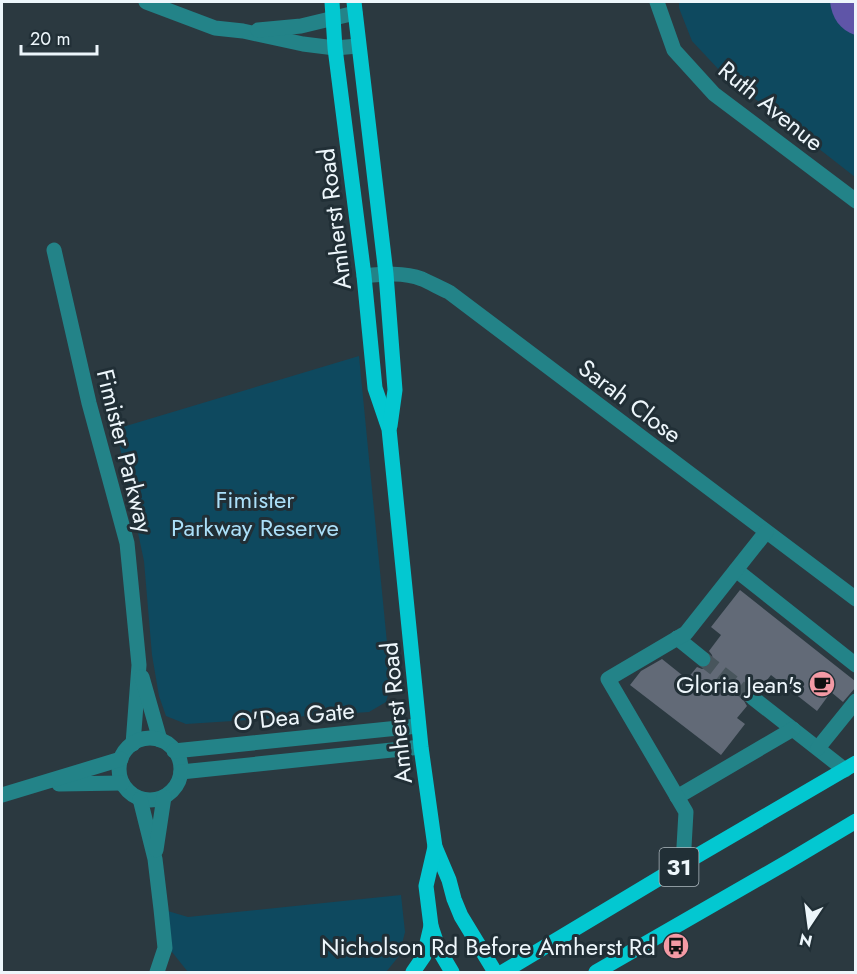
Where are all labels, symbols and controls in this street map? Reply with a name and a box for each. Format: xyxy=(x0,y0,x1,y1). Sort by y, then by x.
scale bar xyxy=(21,18,98,56)
text: 20 m xyxy=(30,26,70,52)
street label: Ruth Avenue xyxy=(711,53,831,159)
street label: Amherst Road xyxy=(308,146,360,292)
street label: Sarah Close xyxy=(571,351,689,451)
street label: Fimister Parkway xyxy=(88,365,162,537)
park label: Fimister Parkway Reserve xyxy=(171,482,339,545)
street label: Amherst Road xyxy=(371,640,421,786)
place label: Gloria Jean's xyxy=(676,667,802,702)
cafe icon: Gloria Jean's xyxy=(807,669,837,699)
street label: O'Dea Gate xyxy=(232,692,356,740)
road number: 31 xyxy=(660,848,698,886)
north arrow xyxy=(779,896,839,956)
text: N xyxy=(797,927,815,953)
place label: Nicholson Rd Before Amherst Rd xyxy=(321,929,656,964)
bus stop icon: Nicholson Rd Before Amherst Rd xyxy=(661,931,691,961)

